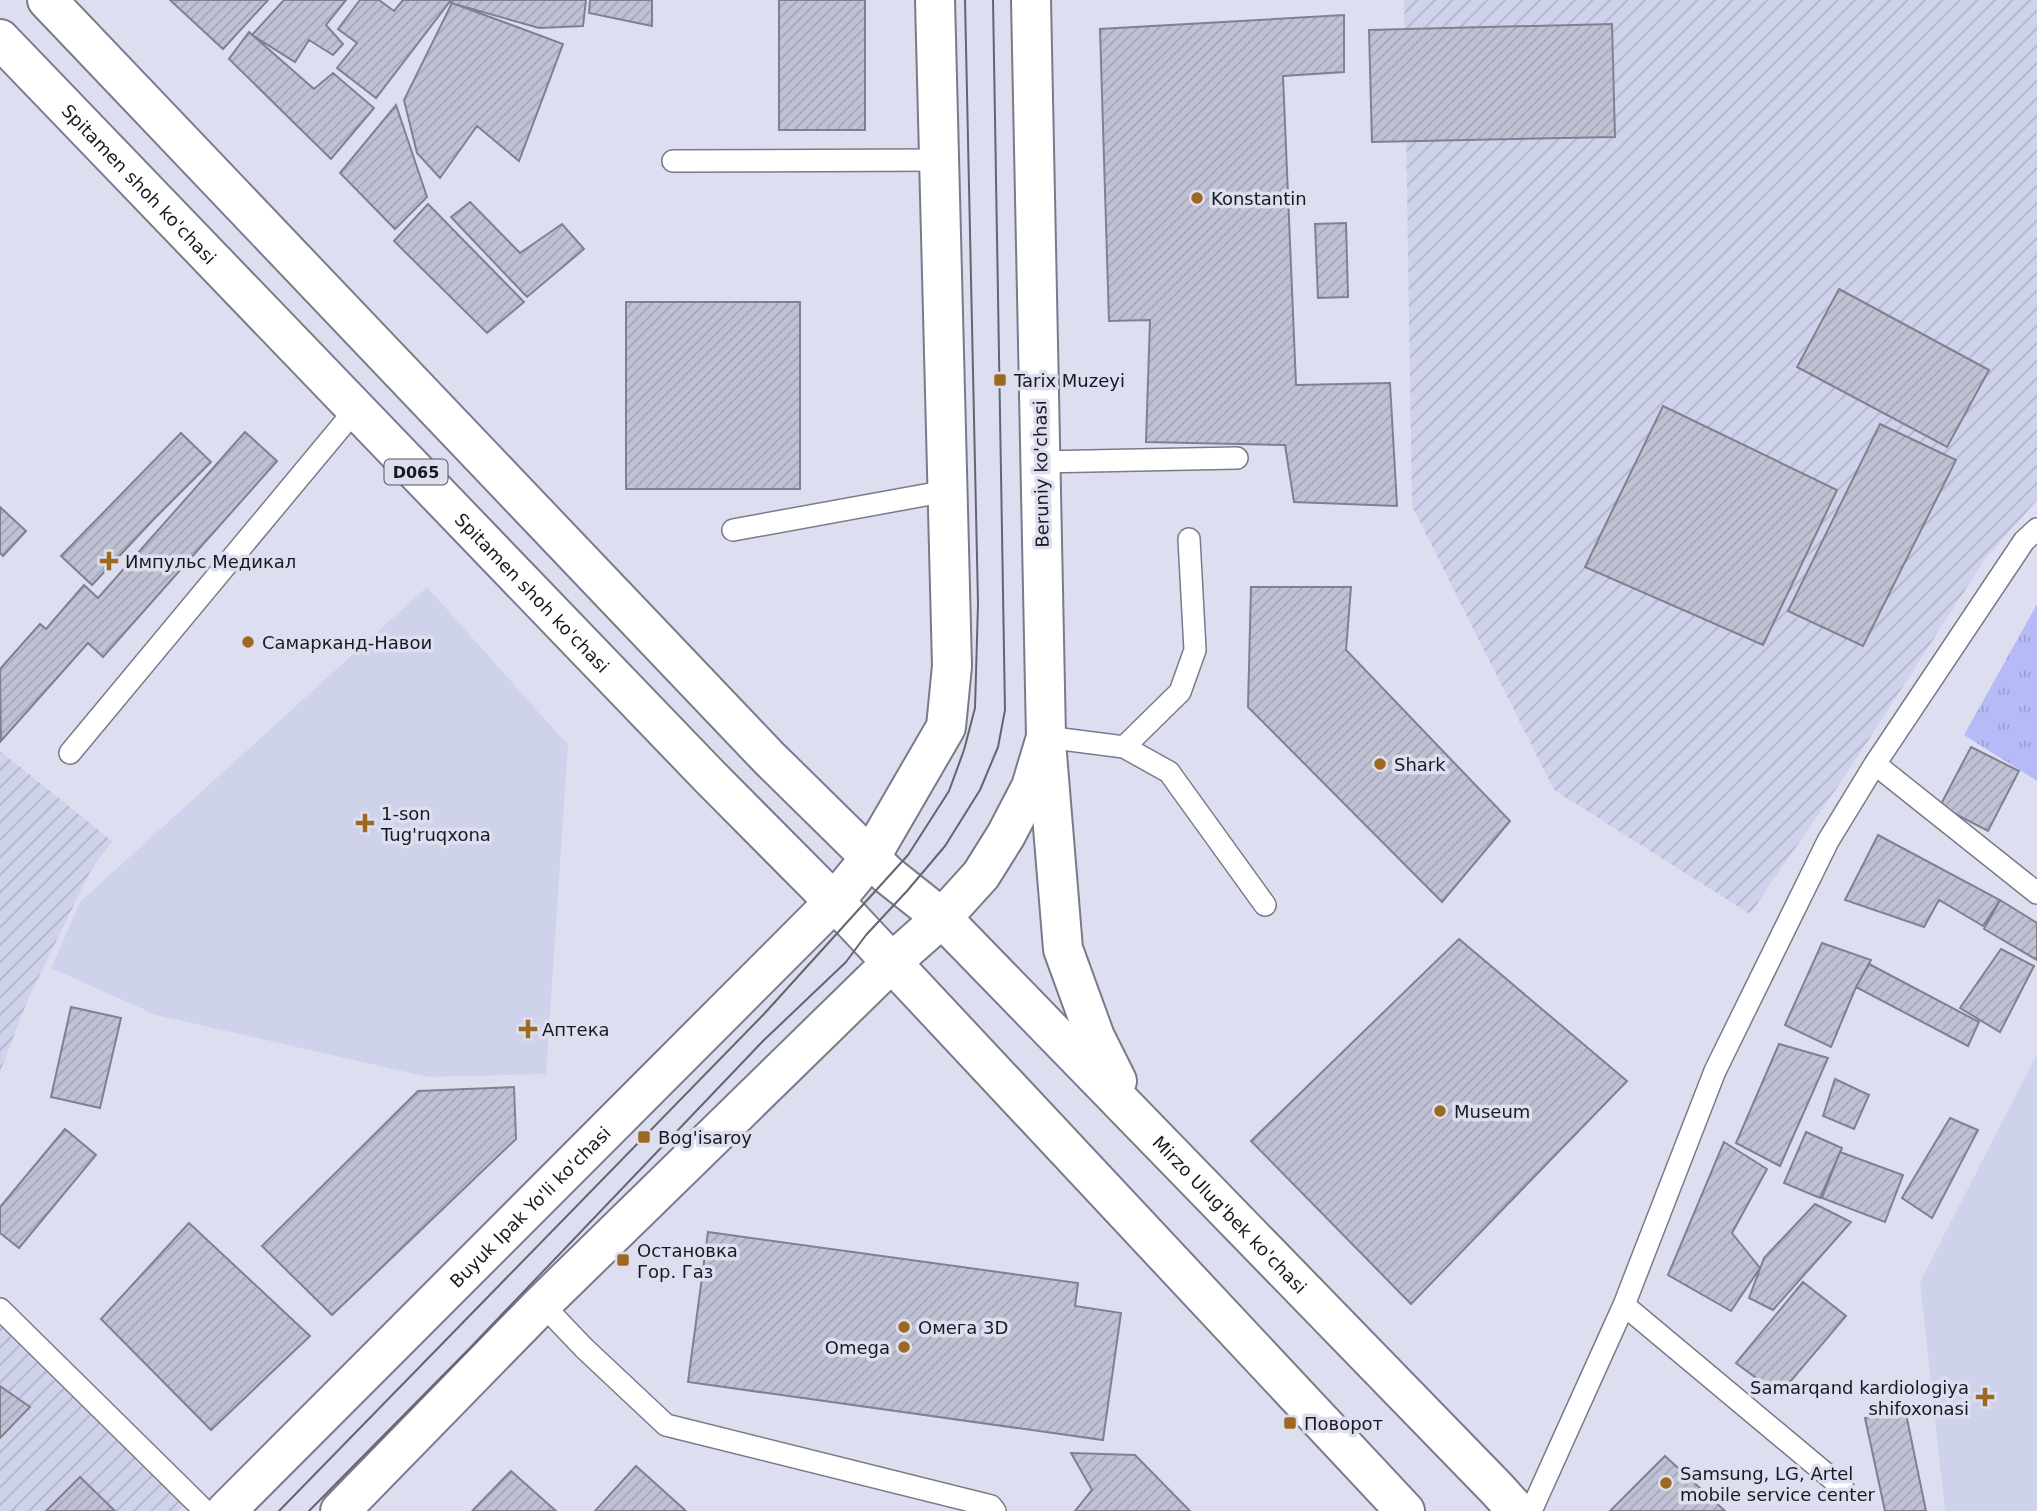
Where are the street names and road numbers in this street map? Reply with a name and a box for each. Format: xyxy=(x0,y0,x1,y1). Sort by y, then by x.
street label: Spitamen shoh ko'chasi xyxy=(58,100,221,268)
street label: Beruniy ko'chasi xyxy=(1029,400,1053,548)
road number: D065 xyxy=(384,460,448,485)
street label: Spitamen shoh ko'chasi xyxy=(451,508,614,677)
street label: Buyuk Ipak Yo'li ko'chasi xyxy=(445,1122,615,1292)
street label: Mirzo Ulug'bek ko'chasi xyxy=(1149,1131,1311,1297)

